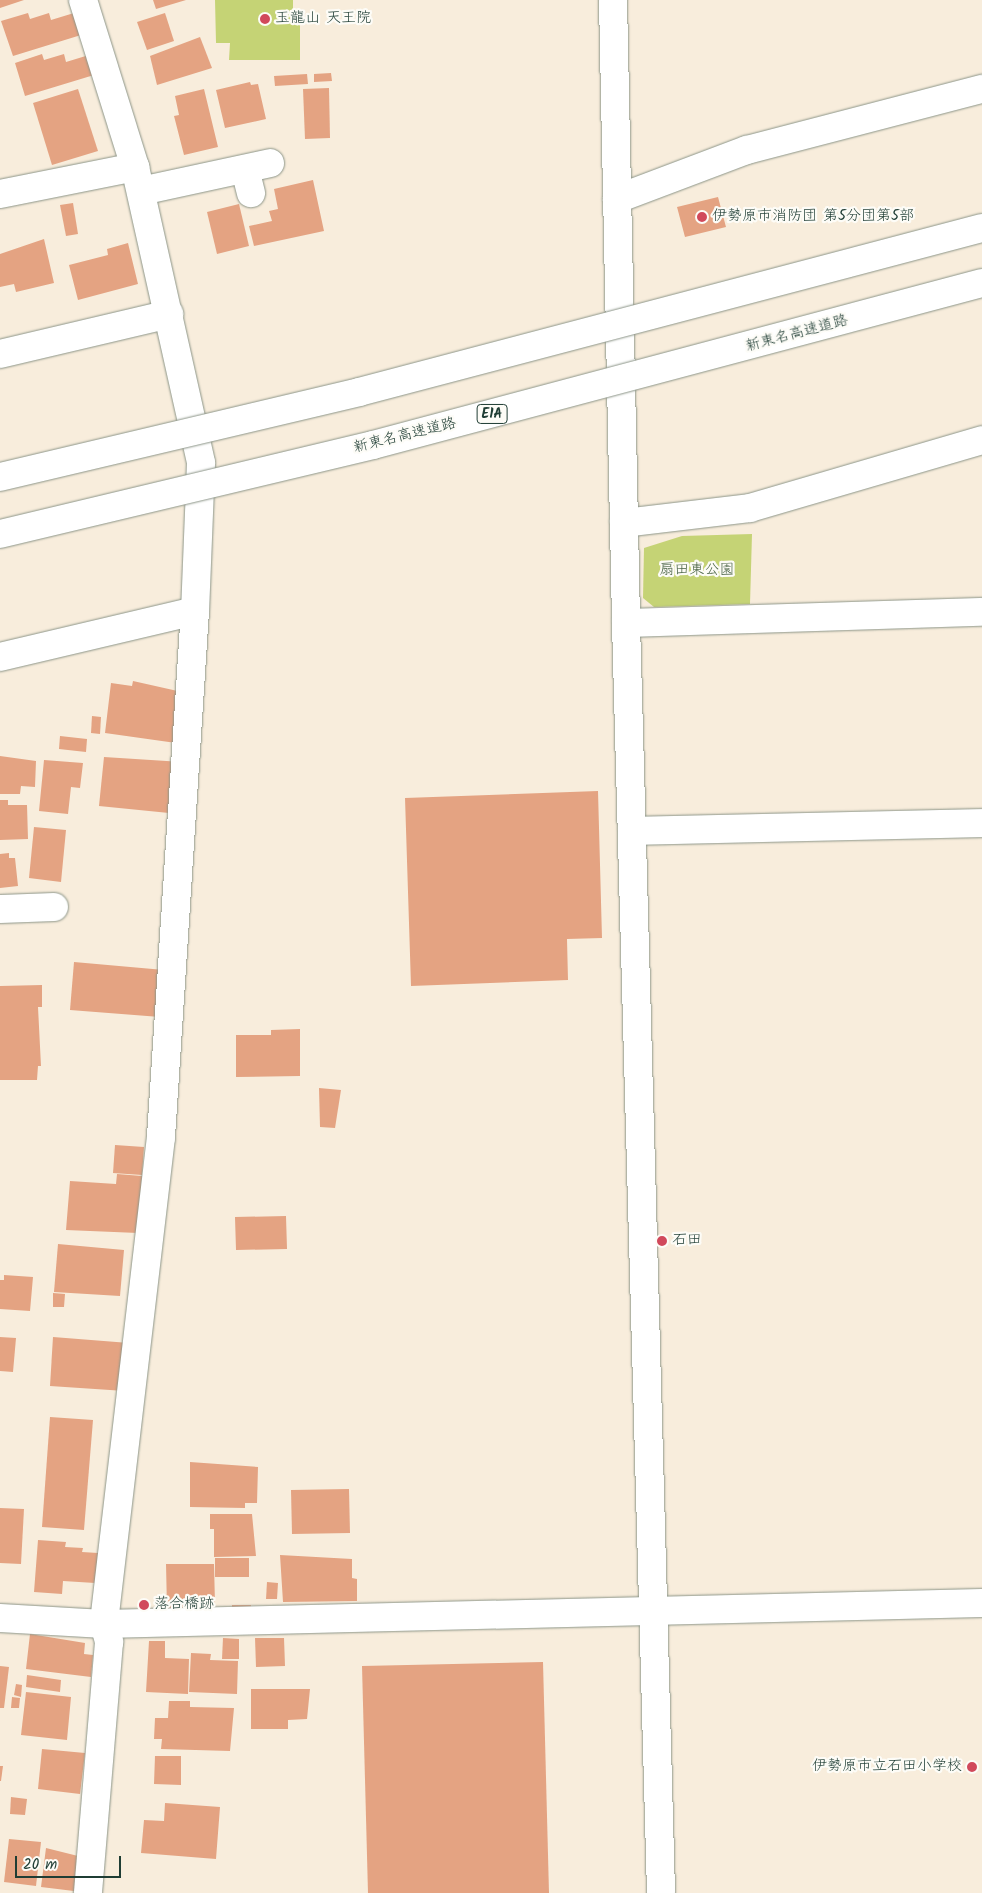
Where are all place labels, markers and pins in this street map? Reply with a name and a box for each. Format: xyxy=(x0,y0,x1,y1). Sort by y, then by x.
place label: 玉龍山 天王院 xyxy=(275,10,371,28)
marker: 玉龍山 天王院 xyxy=(259,13,271,25)
place label: 伊勢原市消防団 第5分団第5部 xyxy=(712,208,914,226)
marker: 伊勢原市消防団 第5分団第5部 xyxy=(696,211,708,223)
place label: 石田 xyxy=(672,1232,702,1250)
marker: 石田 xyxy=(656,1235,668,1247)
place label: 落合橋跡 xyxy=(154,1596,214,1614)
marker: 落合橋跡 xyxy=(138,1599,150,1611)
place label: 伊勢原市立石田小学校 xyxy=(812,1758,962,1776)
marker: 伊勢原市立石田小学校 xyxy=(966,1761,978,1773)

